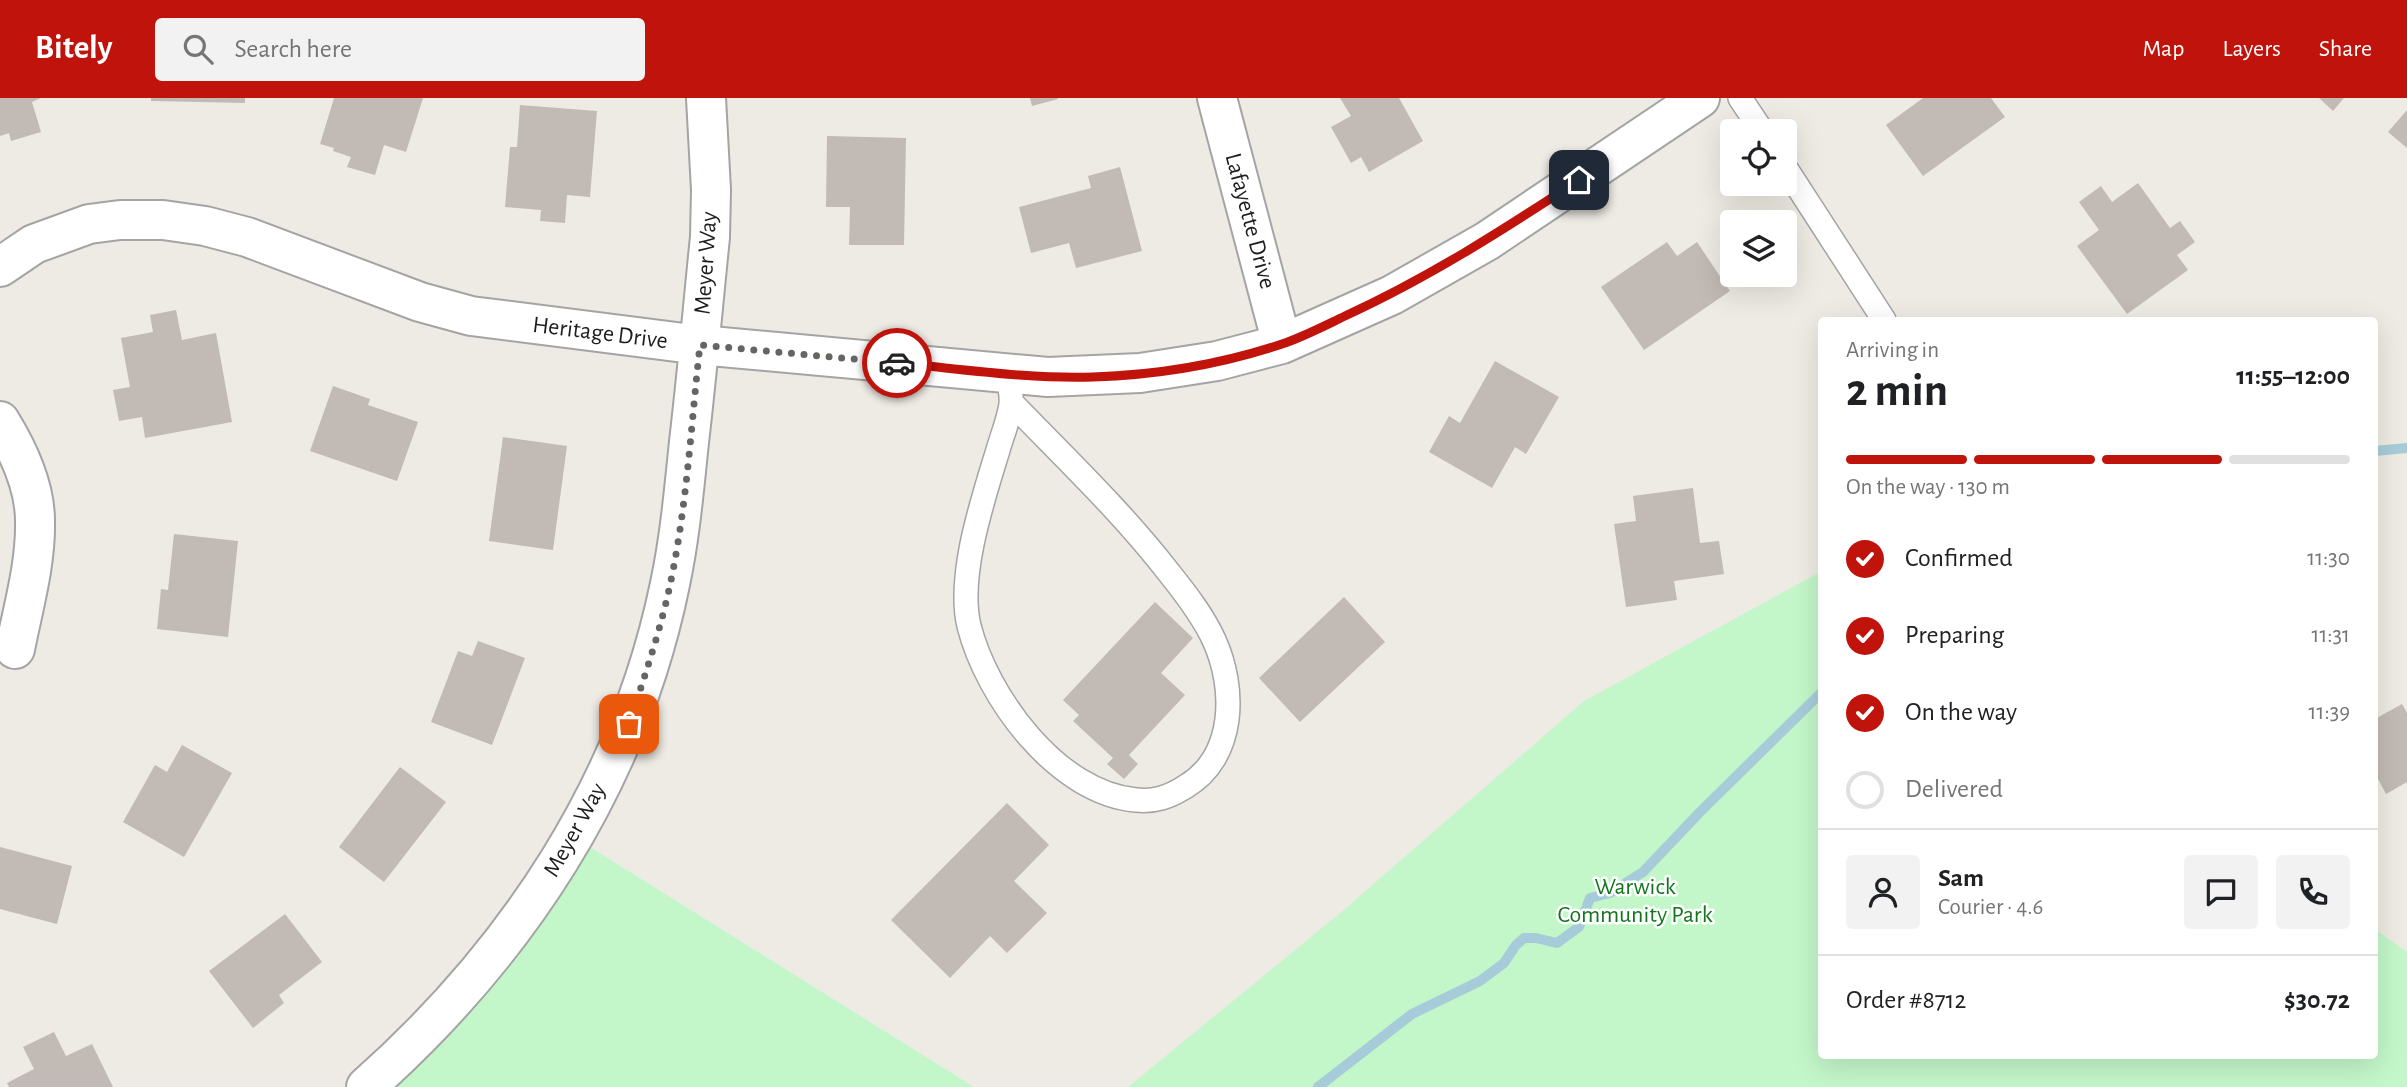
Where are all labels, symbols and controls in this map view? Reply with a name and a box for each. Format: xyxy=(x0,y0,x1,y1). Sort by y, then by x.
search box xyxy=(155,18,645,81)
icon: search xyxy=(179,30,217,68)
text: Bitely xyxy=(35,32,113,65)
text: Search here xyxy=(235,36,352,62)
text: Map xyxy=(2142,37,2184,61)
text: Layers xyxy=(2222,37,2281,61)
text: Share xyxy=(2319,37,2372,61)
map controls xyxy=(1720,119,1797,287)
button: locate xyxy=(1720,119,1797,196)
street label: Lafayette Drive xyxy=(1220,150,1280,292)
pin xyxy=(1549,150,1609,210)
icon: home xyxy=(1560,161,1598,199)
button: layers xyxy=(1720,210,1797,287)
street label: Meyer Way xyxy=(690,211,722,315)
street label: Heritage Drive xyxy=(531,313,669,353)
courier xyxy=(862,328,932,398)
text: Arriving in xyxy=(1846,339,1939,362)
icon: car xyxy=(878,344,916,382)
text: 11:55–12:00 xyxy=(2236,363,2350,389)
text: 2 min xyxy=(1846,368,1948,414)
text: On the way · 130 m xyxy=(1846,476,2010,499)
icon: check xyxy=(1846,540,1884,578)
text: Confirmed xyxy=(1905,545,2013,571)
text: 11:30 xyxy=(2307,547,2350,570)
icon: check xyxy=(1846,617,1884,655)
text: Preparing xyxy=(1905,622,2004,648)
text: 11:31 xyxy=(2312,624,2350,647)
pin xyxy=(599,694,659,754)
icon: check xyxy=(1846,694,1884,732)
text: On the way xyxy=(1905,699,2017,725)
text: 11:39 xyxy=(2309,701,2350,724)
icon: bag xyxy=(610,705,648,743)
text: Delivered xyxy=(1905,776,2003,802)
street label: Meyer Way xyxy=(539,779,611,881)
button: person xyxy=(1846,855,1920,929)
button: chat xyxy=(2184,855,2258,929)
button: phone xyxy=(2276,855,2350,929)
text: Sam xyxy=(1938,865,1984,891)
park label: Warwick Community Park xyxy=(1557,875,1713,927)
text: Courier · 4.6 xyxy=(1938,896,2043,919)
text: Order #8712 xyxy=(1846,987,1966,1013)
text: $30.72 xyxy=(2284,987,2350,1013)

